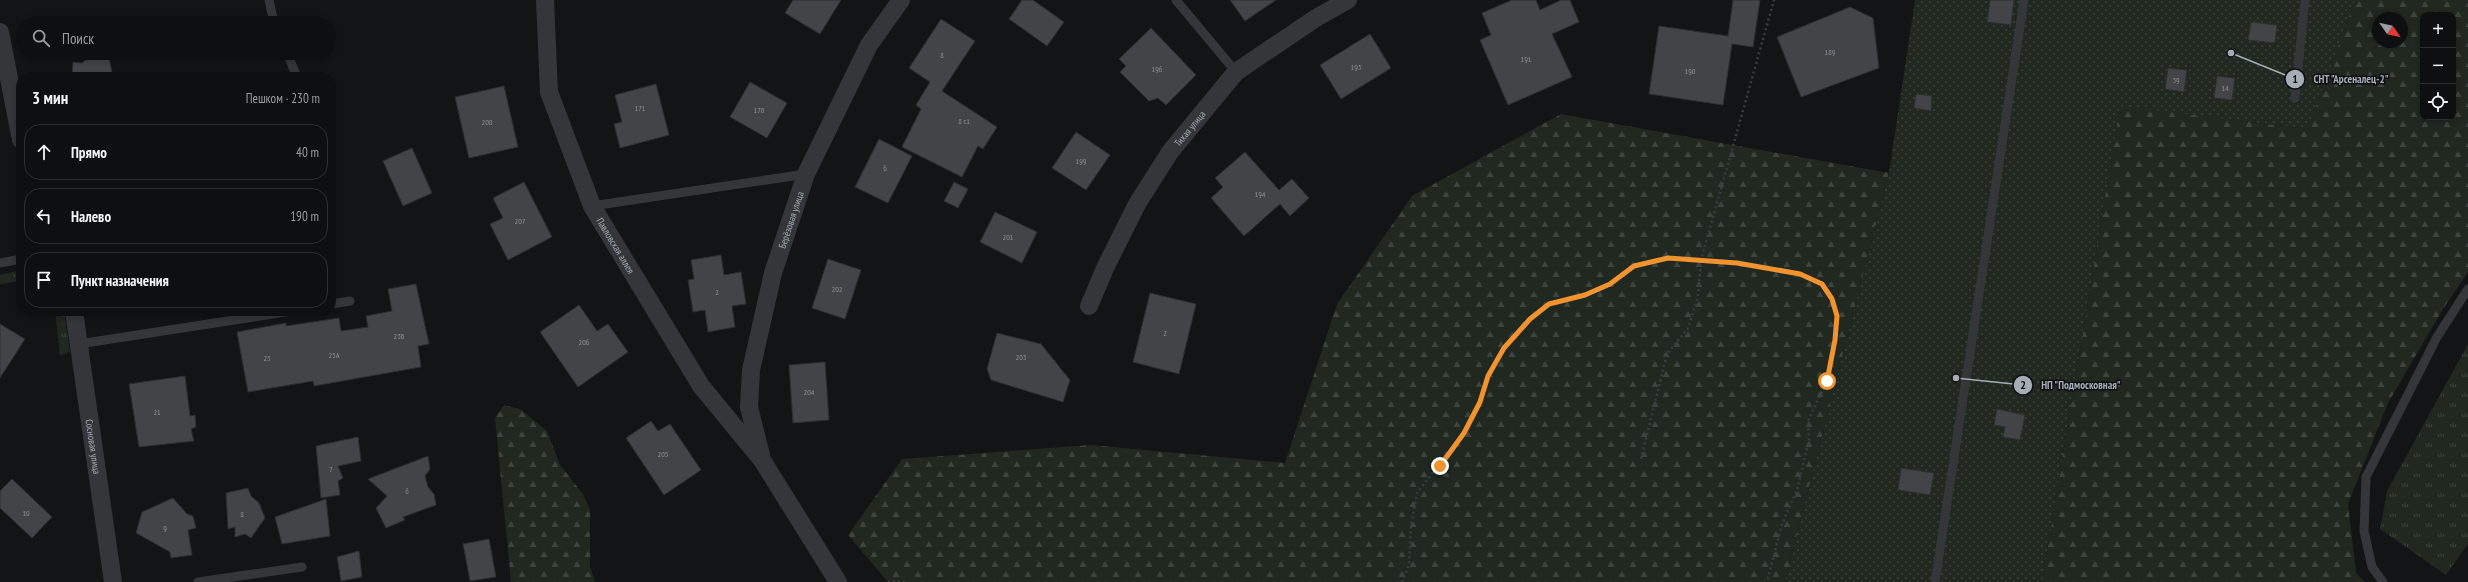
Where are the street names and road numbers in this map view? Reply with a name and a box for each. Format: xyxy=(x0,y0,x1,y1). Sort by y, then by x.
street label: Тихая улица xyxy=(1171,108,1208,149)
street label: Берёзовая улица xyxy=(776,190,807,250)
street label: Павловская аллея xyxy=(593,215,637,276)
street label: Сосновая улица xyxy=(83,418,103,475)

